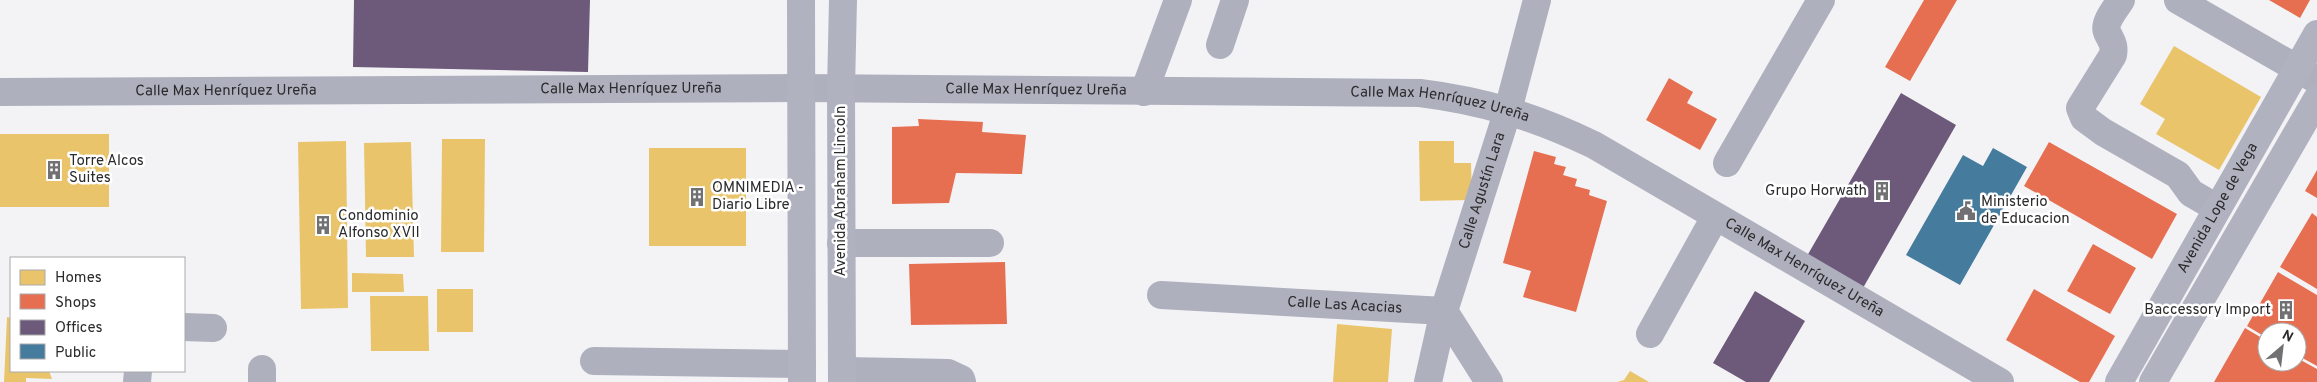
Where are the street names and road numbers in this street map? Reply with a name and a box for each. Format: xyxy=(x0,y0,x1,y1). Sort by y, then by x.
street label: Calle Max Henríquez Ureña xyxy=(540,79,722,99)
street label: Calle Max Henríquez Ureña xyxy=(945,80,1127,100)
street label: Calle Max Henríquez Ureña xyxy=(135,81,317,101)
street label: Calle Max Henríquez Ureña xyxy=(1350,83,1532,127)
street label: Avenida Abraham Lincoln xyxy=(832,106,851,276)
street label: Calle Agustín Lara xyxy=(1455,130,1510,252)
street label: Avenida Lope de Vega xyxy=(2173,140,2263,277)
street label: Calle Max Henríquez Ureña xyxy=(1721,214,1887,322)
street label: Calle Las Acacias xyxy=(1287,293,1403,318)

